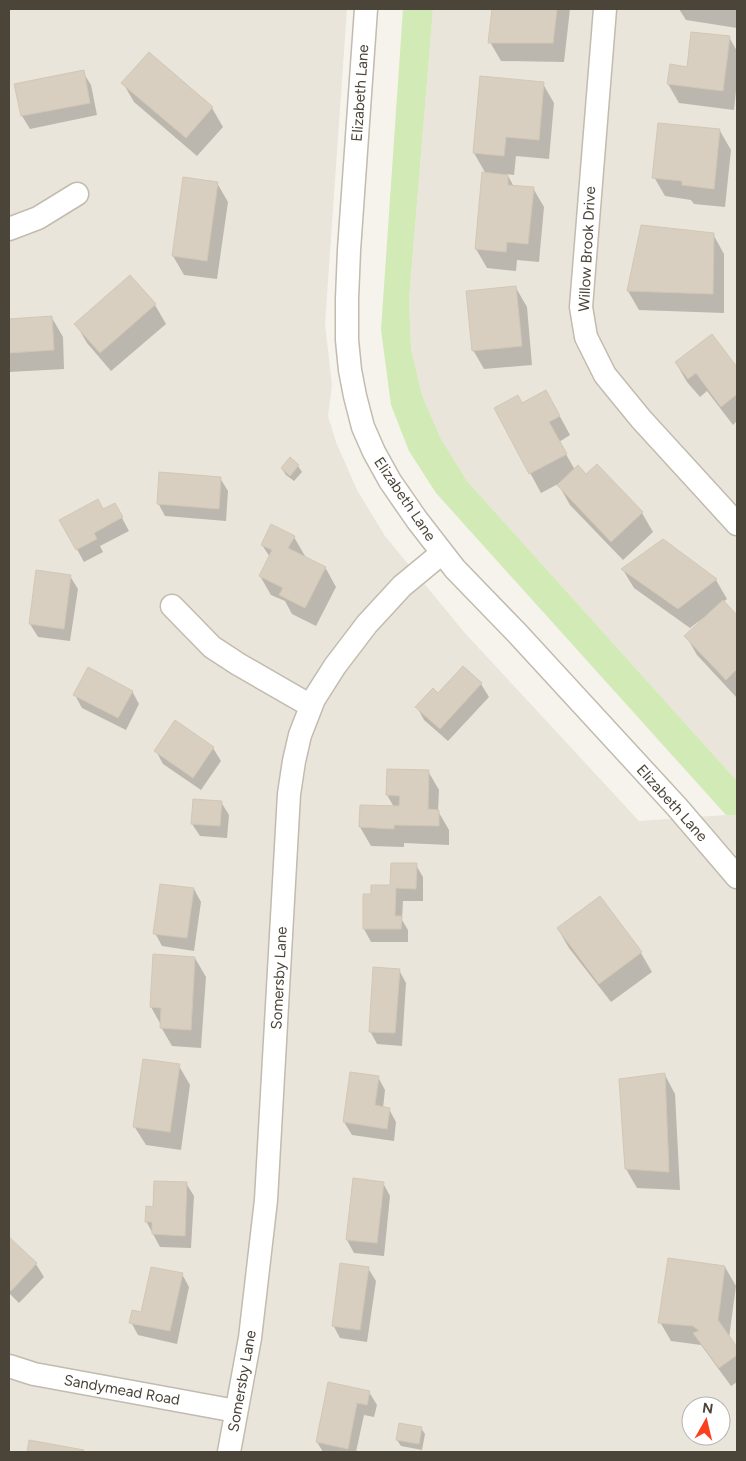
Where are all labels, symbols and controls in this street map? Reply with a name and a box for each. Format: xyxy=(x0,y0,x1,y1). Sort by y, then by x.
street label: Elizabeth Lane xyxy=(348,44,372,142)
street label: Willow Brook Drive xyxy=(575,186,599,312)
street label: Elizabeth Lane xyxy=(370,454,440,544)
street label: Elizabeth Lane xyxy=(633,761,711,845)
street label: Somersby Lane xyxy=(267,926,291,1030)
street label: Somersby Lane xyxy=(224,1329,260,1433)
street label: Sandymead Road xyxy=(63,1371,181,1409)
north arrow xyxy=(681,1396,731,1446)
text: N xyxy=(701,1399,714,1418)

